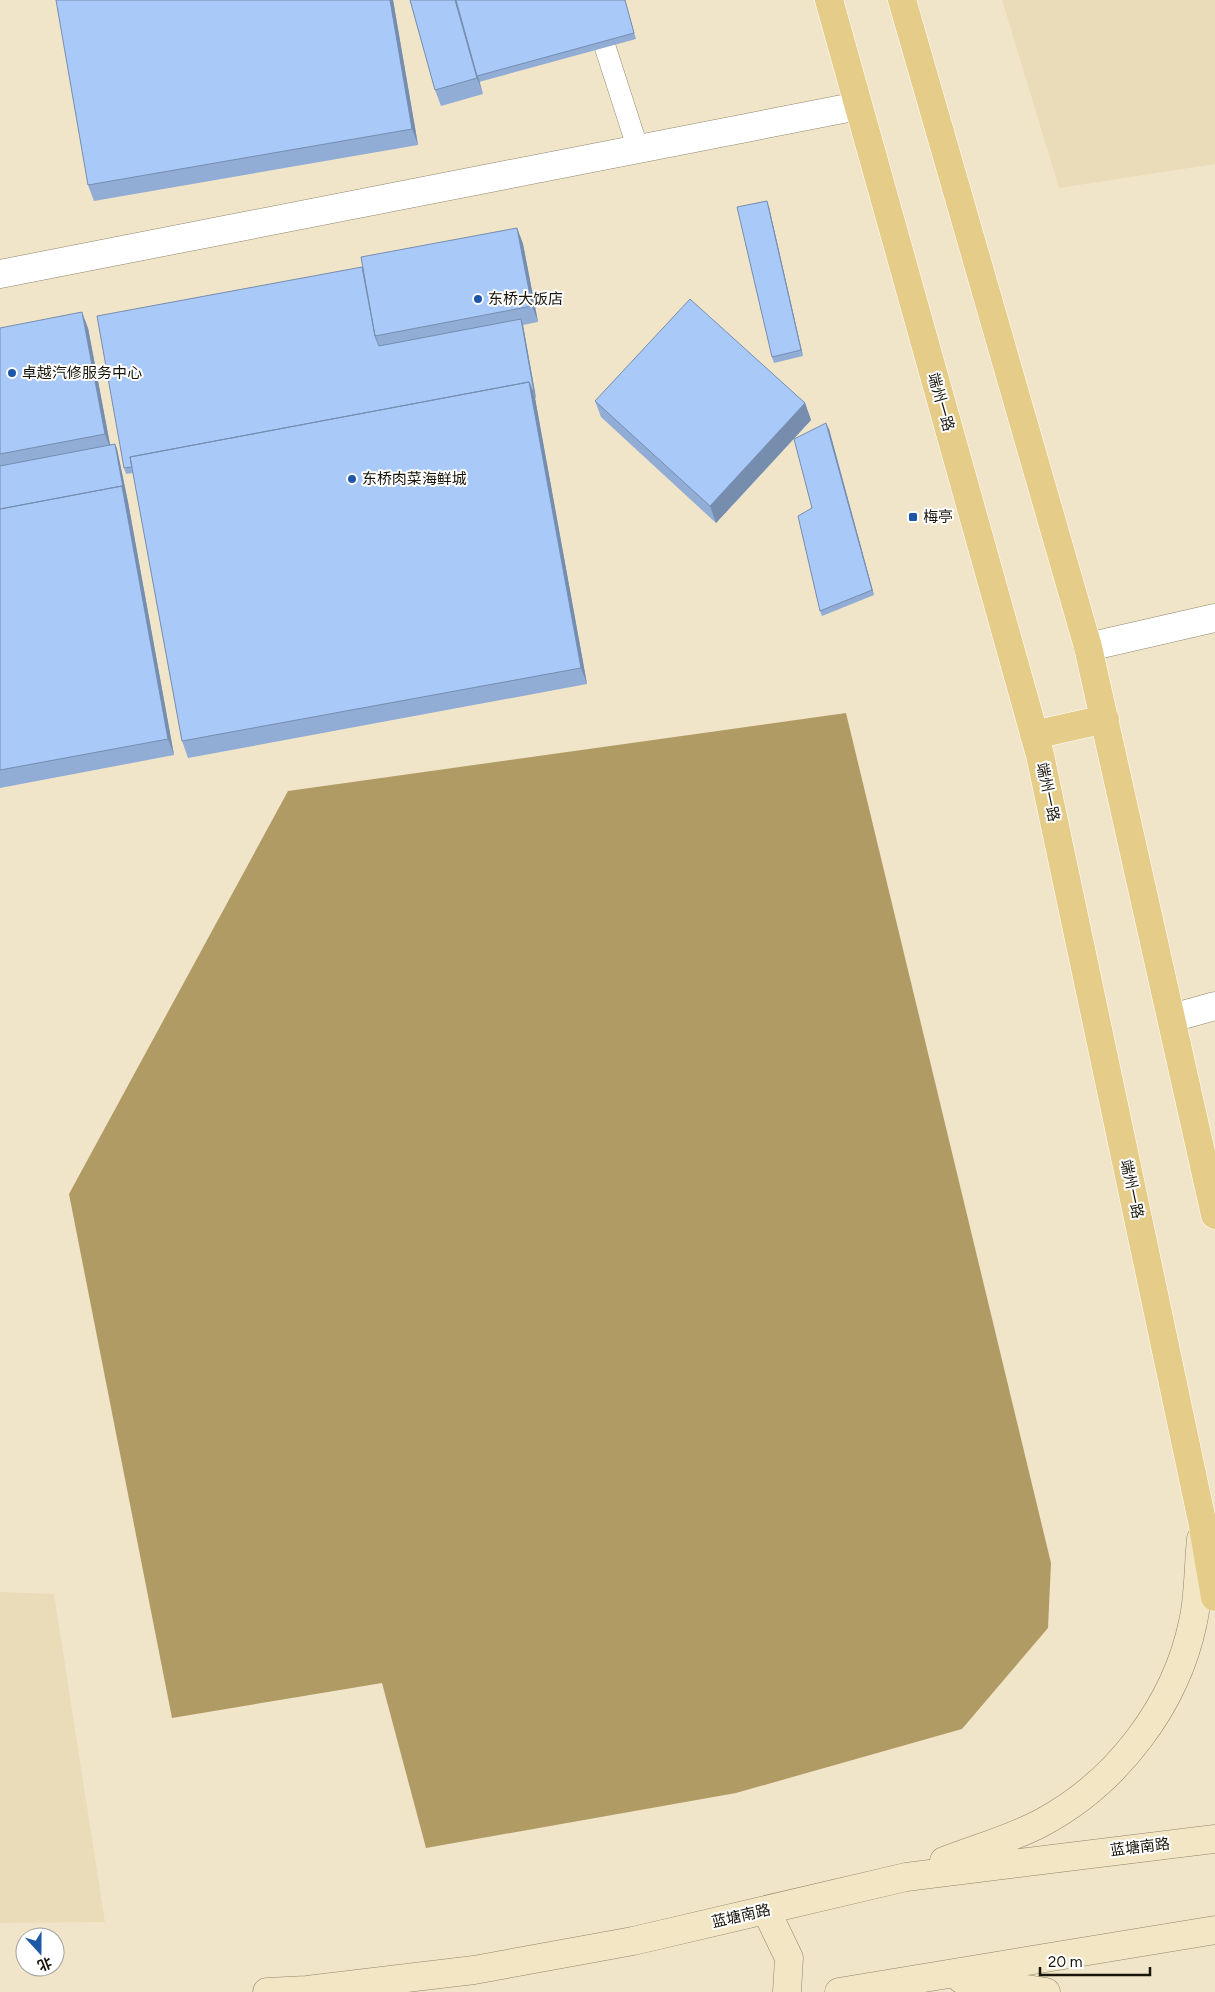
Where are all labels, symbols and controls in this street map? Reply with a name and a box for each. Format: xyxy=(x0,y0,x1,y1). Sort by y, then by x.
place label: 东桥大饭店 xyxy=(488,290,563,308)
marker: 东桥大饭店 xyxy=(472,293,484,305)
place label: 卓越汽修服务中心 xyxy=(22,364,142,382)
marker: 卓越汽修服务中心 xyxy=(6,367,18,379)
street label: 端州一路 xyxy=(924,371,958,433)
place label: 东桥肉菜海鲜城 xyxy=(362,470,467,488)
marker: 东桥肉菜海鲜城 xyxy=(346,473,358,485)
place label: 梅亭 xyxy=(923,508,953,526)
marker: 梅亭 xyxy=(907,511,919,523)
street label: 端州一路 xyxy=(1033,761,1063,823)
street label: 端州一路 xyxy=(1117,1158,1147,1220)
street label: 蓝塘南路 xyxy=(1109,1834,1171,1860)
street label: 蓝塘南路 xyxy=(710,1900,772,1932)
north arrow xyxy=(15,1927,65,1977)
scale bar xyxy=(1040,1944,1150,1976)
text: 北 xyxy=(35,1953,54,1974)
text: 20 m xyxy=(1048,1953,1082,1971)

